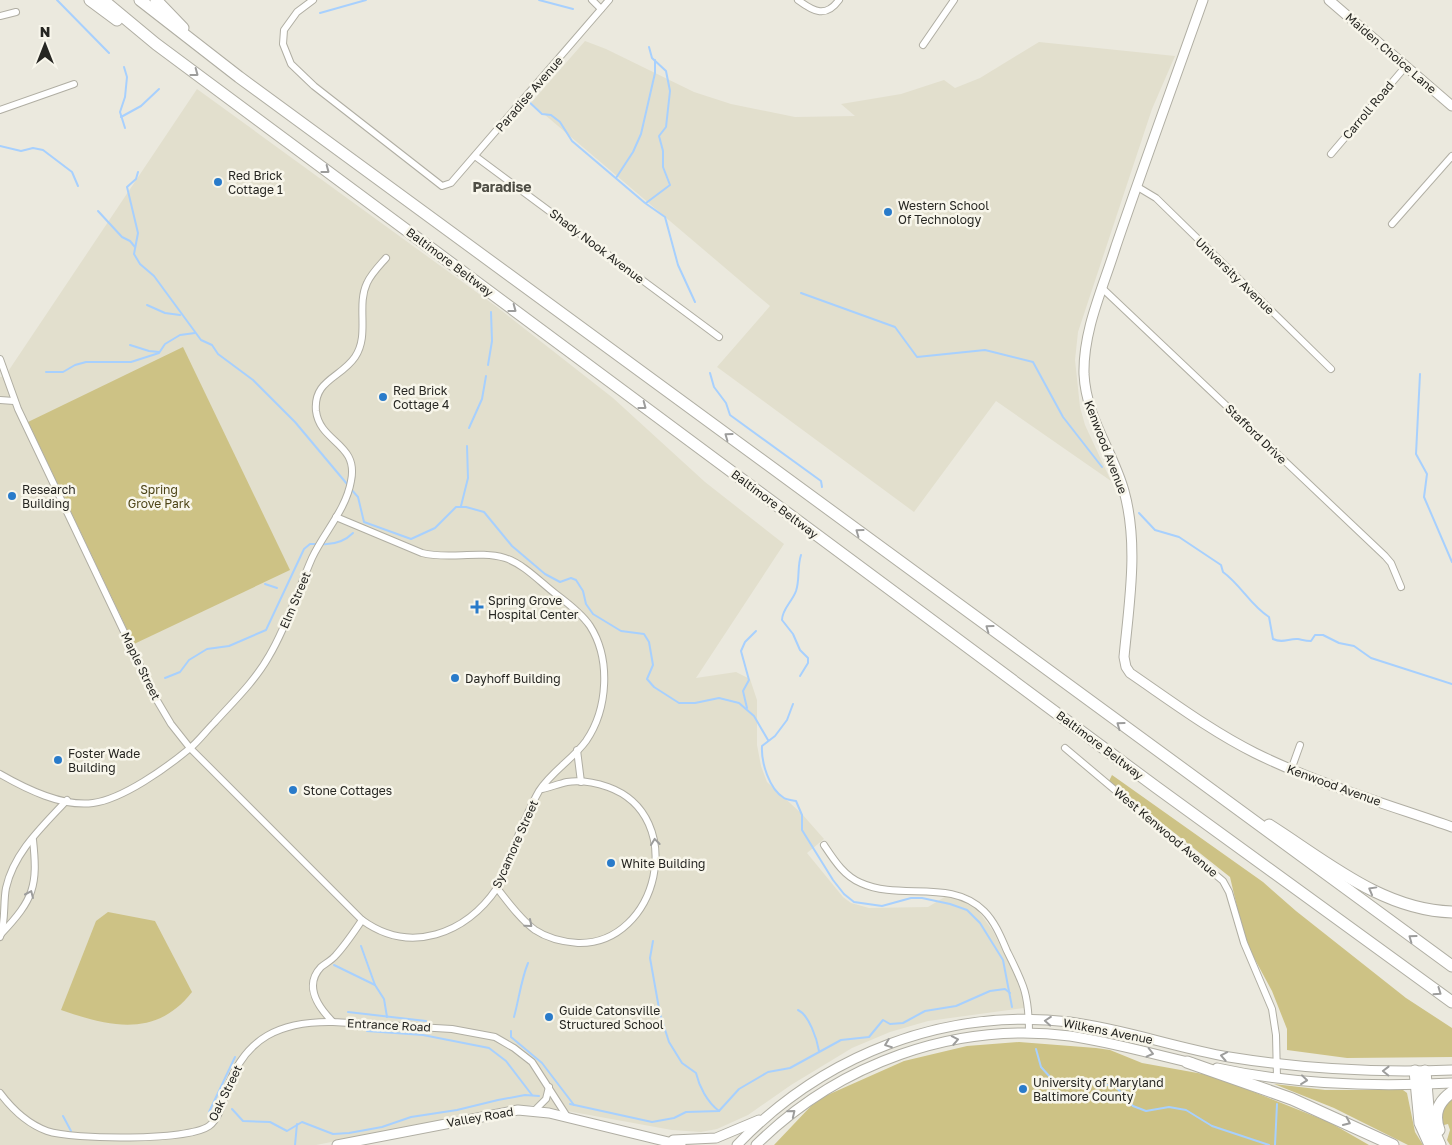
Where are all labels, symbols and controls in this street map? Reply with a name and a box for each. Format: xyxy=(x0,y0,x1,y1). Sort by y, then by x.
street label: Maiden Choice Lane xyxy=(1342,9,1440,97)
north arrow xyxy=(20,20,70,70)
text: N xyxy=(40,23,50,40)
street label: Paradise Avenue xyxy=(492,53,566,135)
one-way arrow xyxy=(190,67,199,77)
street label: Carroll Road xyxy=(1339,78,1397,142)
one-way arrow xyxy=(320,165,329,173)
place label: Red Brick Cottage 1 xyxy=(228,168,283,197)
marker: Red Brick Cottage 1 xyxy=(212,176,224,188)
district label: Paradise xyxy=(472,178,532,195)
place label: Western School Of Technology xyxy=(898,198,989,227)
street label: Shady Nook Avenue xyxy=(547,206,647,286)
marker: Western School Of Technology xyxy=(882,206,894,218)
street label: Baltimore Beltway xyxy=(404,224,497,300)
street label: University Avenue xyxy=(1192,234,1278,318)
one-way arrow xyxy=(507,303,517,312)
place label: Red Brick Cottage 4 xyxy=(393,383,449,412)
marker: Red Brick Cottage 4 xyxy=(377,391,389,403)
street label: Kenwood Avenue xyxy=(1081,398,1131,496)
one-way arrow xyxy=(637,400,647,409)
street label: Stafford Drive xyxy=(1222,401,1290,467)
one-way arrow xyxy=(724,433,733,442)
street label: Baltimore Beltway xyxy=(729,466,822,542)
place label: Research Building xyxy=(22,482,76,511)
park label: Spring Grove Park xyxy=(128,482,190,511)
marker: Research Building xyxy=(6,490,18,502)
one-way arrow xyxy=(855,529,864,538)
street label: Elm Street xyxy=(276,569,314,631)
place label: Spring Grove Hospital Center xyxy=(488,593,579,622)
marker: Spring Grove Hospital Center xyxy=(470,600,484,614)
one-way arrow xyxy=(986,625,995,635)
street label: Maple Street xyxy=(118,630,164,703)
place label: Dayhoff Building xyxy=(465,671,561,686)
marker: Dayhoff Building xyxy=(449,672,461,684)
street label: Baltimore Beltway xyxy=(1054,707,1147,783)
one-way arrow xyxy=(1117,721,1126,731)
place label: Foster Wade Building xyxy=(68,746,140,775)
marker: Foster Wade Building xyxy=(52,754,64,766)
street label: Kenwood Avenue xyxy=(1285,761,1383,809)
place label: Stone Cottages xyxy=(303,783,392,798)
marker: Stone Cottages xyxy=(287,784,299,796)
street label: West Kenwood Avenue xyxy=(1111,784,1221,880)
street label: Sycamore Street xyxy=(489,797,541,891)
one-way arrow xyxy=(650,838,661,846)
place label: White Building xyxy=(621,856,705,871)
marker: White Building xyxy=(605,857,617,869)
one-way arrow xyxy=(1368,886,1377,896)
one-way arrow xyxy=(23,891,33,900)
one-way arrow xyxy=(523,919,532,927)
one-way arrow xyxy=(1408,935,1418,944)
one-way arrow xyxy=(1432,986,1442,995)
place label: Guide Catonsville Structured School xyxy=(559,1003,664,1032)
marker: Guide Catonsville Structured School xyxy=(543,1011,555,1023)
street label: Entrance Road xyxy=(347,1015,431,1035)
street label: Wilkens Avenue xyxy=(1062,1015,1154,1047)
one-way arrow xyxy=(1044,1016,1052,1027)
one-way arrow xyxy=(950,1035,959,1045)
one-way arrow xyxy=(885,1038,893,1048)
one-way arrow xyxy=(1145,1047,1154,1058)
one-way arrow xyxy=(1220,1051,1229,1061)
street label: Oak Street xyxy=(205,1062,245,1124)
one-way arrow xyxy=(1382,1066,1390,1076)
one-way arrow xyxy=(1300,1074,1308,1085)
place label: University of Maryland Baltimore County xyxy=(1033,1075,1164,1104)
marker: University of Maryland Baltimore County xyxy=(1017,1083,1029,1095)
street label: Valley Road xyxy=(445,1104,515,1130)
one-way arrow xyxy=(786,1110,795,1118)
one-way arrow xyxy=(1342,1116,1351,1126)

